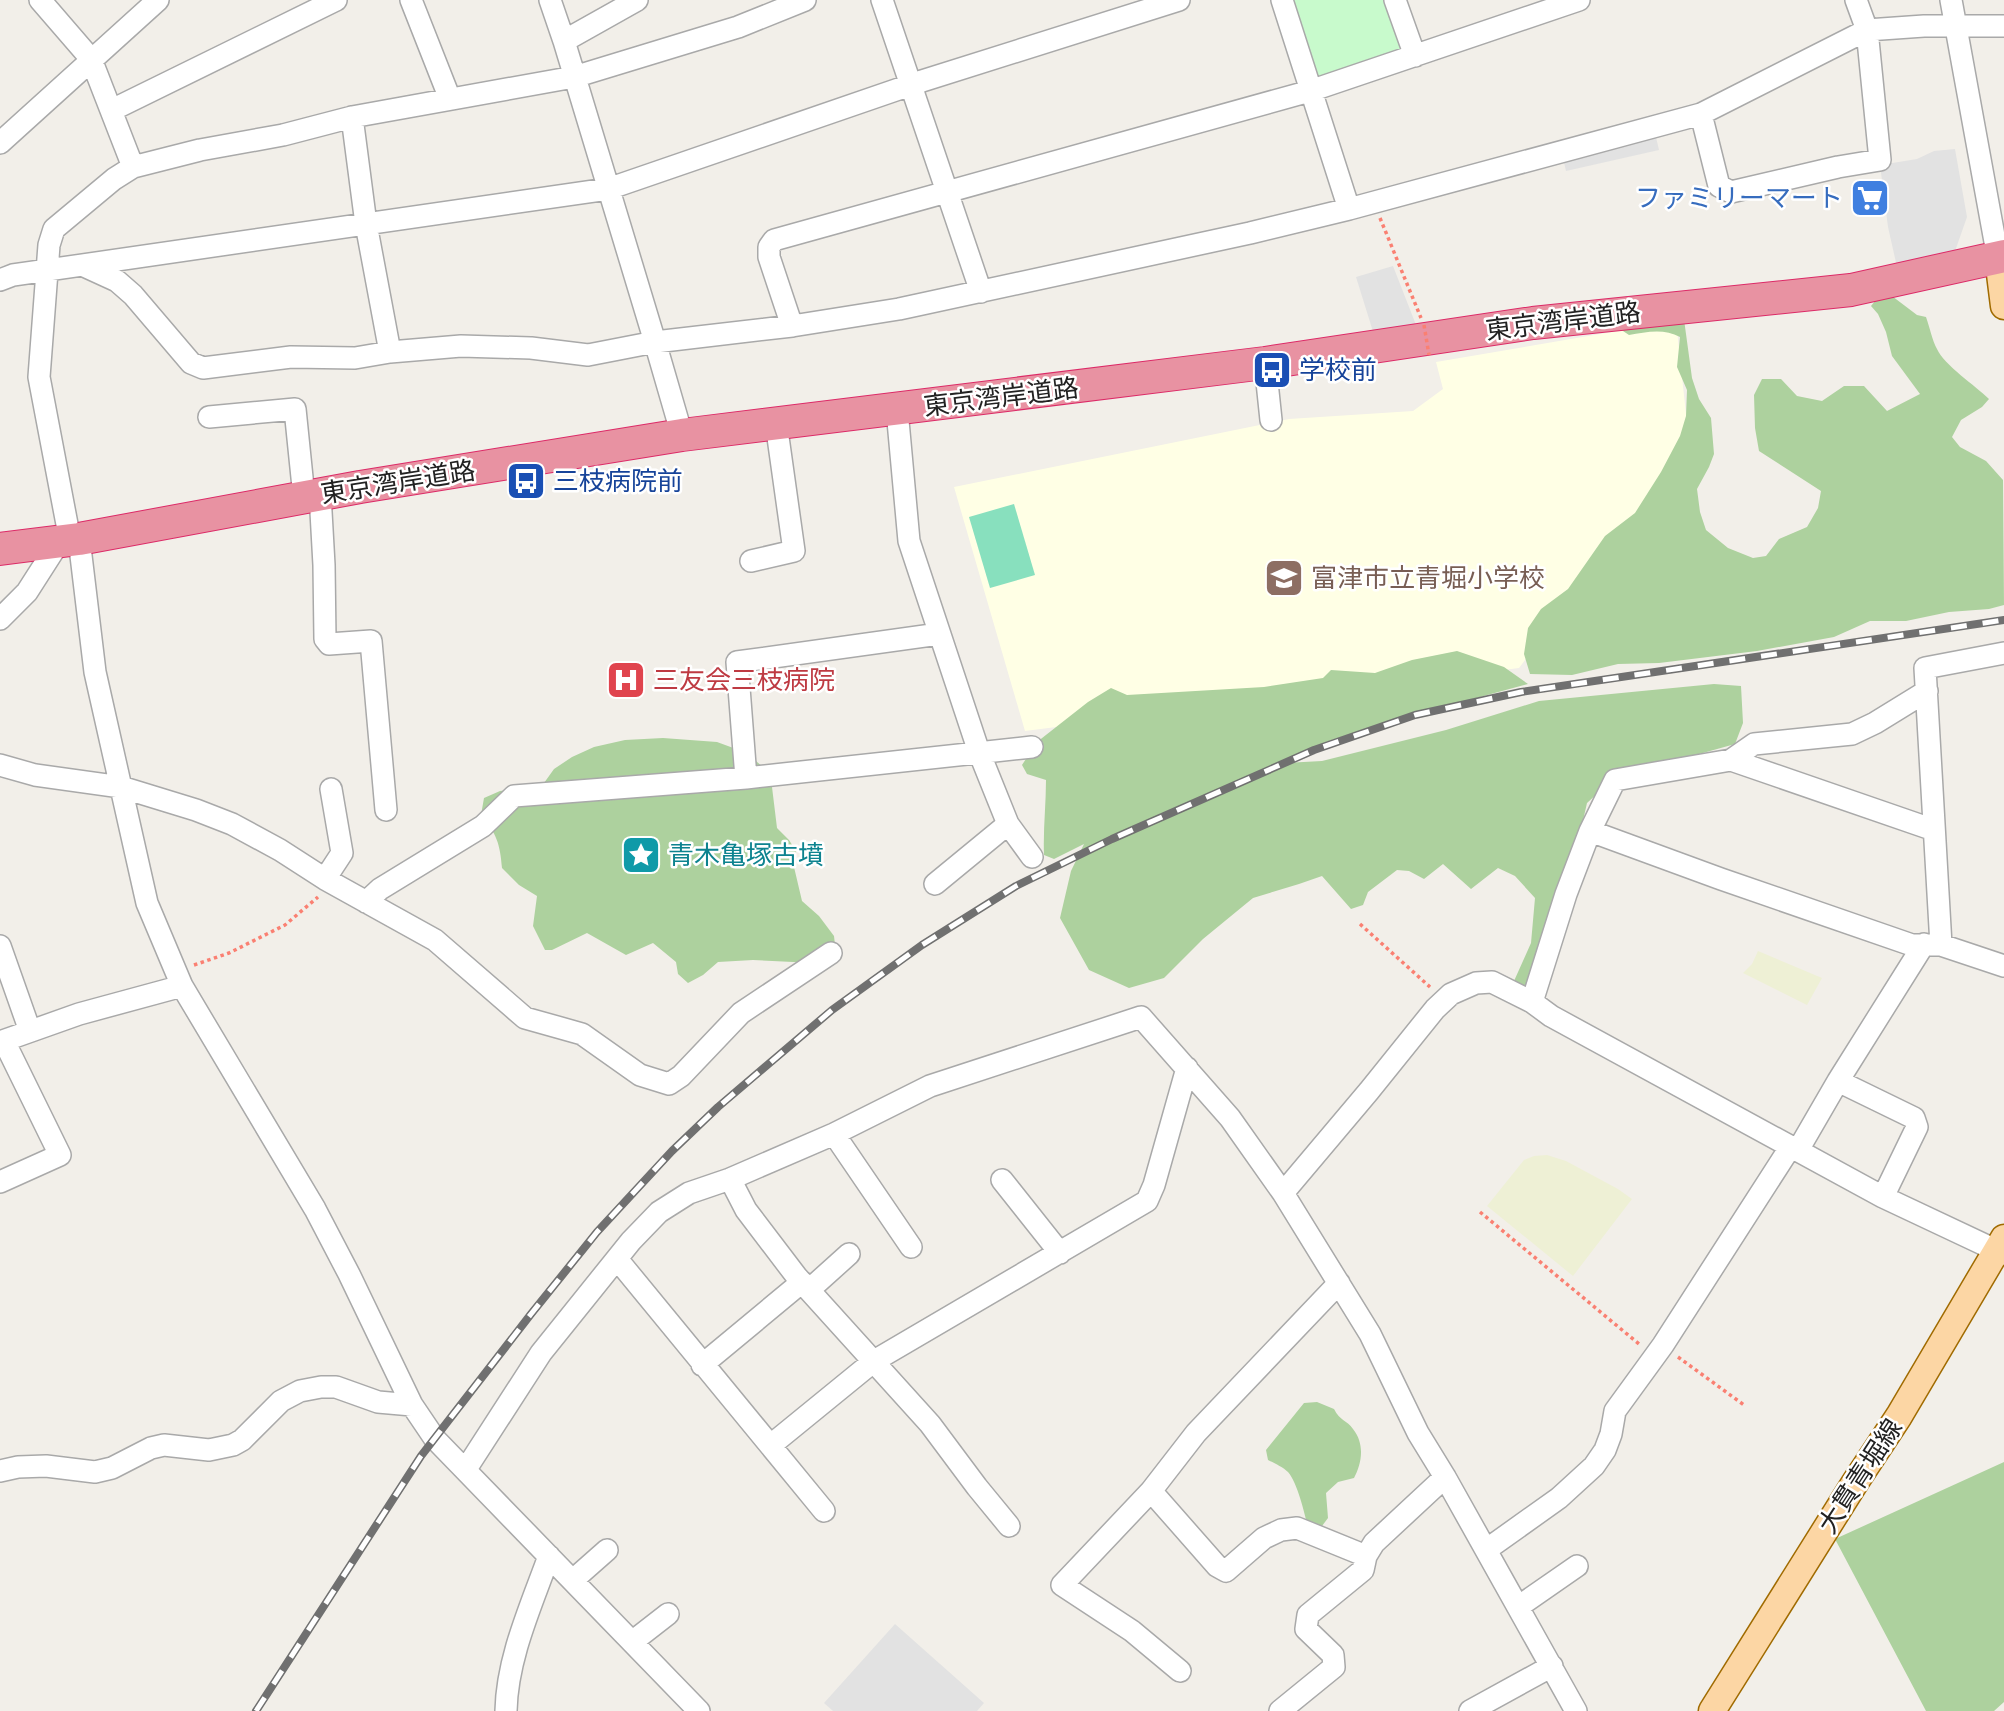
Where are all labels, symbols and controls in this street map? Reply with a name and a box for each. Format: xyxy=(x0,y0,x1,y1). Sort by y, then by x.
supermarket icon: ファミリーマート xyxy=(1849,177,1891,219)
place label: ファミリーマート xyxy=(1635,181,1843,212)
street label: 東京湾岸道路 xyxy=(1484,295,1642,344)
bus stop icon: 学校前 xyxy=(1251,349,1293,391)
place label: 学校前 xyxy=(1299,353,1377,384)
street label: 東京湾岸道路 xyxy=(922,371,1080,420)
street label: 東京湾岸道路 xyxy=(318,453,477,508)
bus stop icon: 三枝病院前 xyxy=(505,460,547,502)
place label: 三枝病院前 xyxy=(553,464,683,495)
school or university icon: 富津市立青堀小学校 xyxy=(1263,557,1305,599)
place label: 富津市立青堀小学校 xyxy=(1311,561,1545,592)
hospital icon: 三友会三枝病院 xyxy=(605,659,647,701)
place label: 三友会三枝病院 xyxy=(653,663,835,694)
place icon: 青木亀塚古墳 xyxy=(620,834,662,876)
place label: 青木亀塚古墳 xyxy=(668,838,824,869)
street label: 大貫青堀線 xyxy=(1810,1412,1907,1538)

